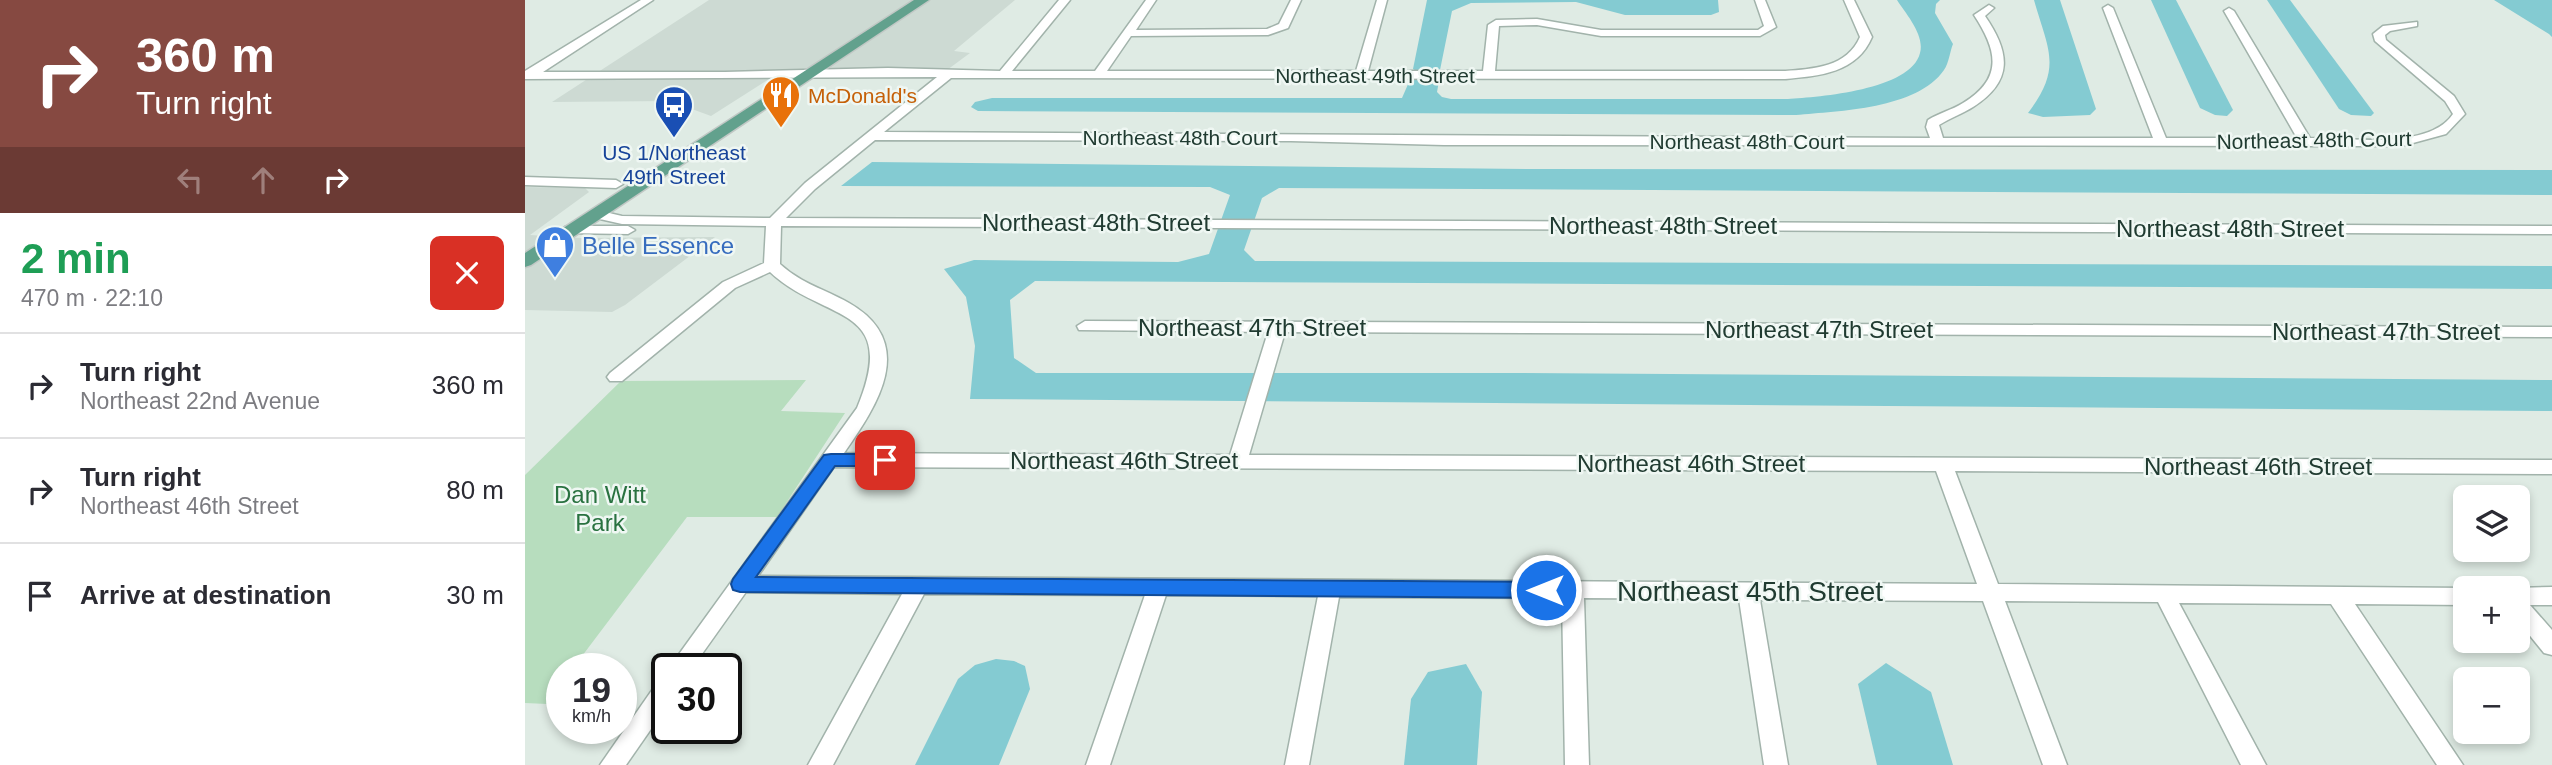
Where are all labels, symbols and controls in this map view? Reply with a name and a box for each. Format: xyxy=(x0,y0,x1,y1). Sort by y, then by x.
icon: right xyxy=(21,28,112,119)
text: 360 m xyxy=(136,28,275,82)
street label: Northeast 49th Street xyxy=(1275,64,1475,87)
restaurant icon: McDonald's xyxy=(760,74,802,129)
bus stop icon: US 1/Northeast 49th Street xyxy=(653,84,695,139)
place label: McDonald's xyxy=(808,84,917,107)
text: Turn right xyxy=(136,85,272,121)
street label: Northeast 48th Court xyxy=(1083,126,1278,149)
street label: Northeast 48th Court xyxy=(2216,127,2412,153)
street label: Northeast 48th Court xyxy=(1650,130,1845,153)
place label: US 1/Northeast 49th Street xyxy=(602,141,746,188)
icon: left xyxy=(171,161,209,199)
icon: ahead xyxy=(244,161,282,199)
icon: right xyxy=(317,161,355,199)
street label: Northeast 48th Street xyxy=(982,209,1210,236)
street label: Northeast 48th Street xyxy=(1549,212,1777,239)
street label: Northeast 48th Street xyxy=(2116,215,2344,242)
shop icon: Belle Essence xyxy=(534,224,576,279)
place label: Belle Essence xyxy=(582,232,734,259)
text: 2 min xyxy=(21,235,131,282)
button: close xyxy=(430,236,504,310)
text: 470 m · 22:10 xyxy=(21,285,163,311)
street label: Northeast 47th Street xyxy=(1138,314,1366,341)
street label: Northeast 47th Street xyxy=(1705,316,1933,343)
street label: Northeast 47th Street xyxy=(2272,318,2500,345)
text: Turn right xyxy=(80,357,201,387)
icon: right xyxy=(21,367,59,405)
text: 360 m xyxy=(432,370,504,400)
text: Northeast 22nd Avenue xyxy=(80,388,320,414)
pin xyxy=(855,430,915,490)
icon: arrive xyxy=(866,441,904,479)
street label: Northeast 46th Street xyxy=(1010,447,1238,474)
street label: Northeast 46th Street xyxy=(1577,450,1805,477)
street label: Northeast 46th Street xyxy=(2144,453,2372,480)
text: Turn right xyxy=(80,462,201,492)
icon: right xyxy=(21,472,59,510)
text: 80 m xyxy=(446,475,504,505)
park label: Dan Witt Park xyxy=(554,481,646,536)
map controls xyxy=(2453,485,2530,744)
button: layers xyxy=(2453,485,2530,562)
text: Northeast 46th Street xyxy=(80,493,299,519)
position arrow xyxy=(1509,553,1583,627)
street label: Northeast 45th Street xyxy=(1617,576,1883,607)
button: + xyxy=(2453,576,2530,653)
icon: arrive xyxy=(21,577,59,615)
text: Arrive at destination xyxy=(80,580,331,610)
text: 30 m xyxy=(446,580,504,610)
speed limit sign: 30 xyxy=(651,653,742,744)
button: − xyxy=(2453,667,2530,744)
text: 19 xyxy=(572,670,611,709)
text: km/h xyxy=(572,706,611,726)

